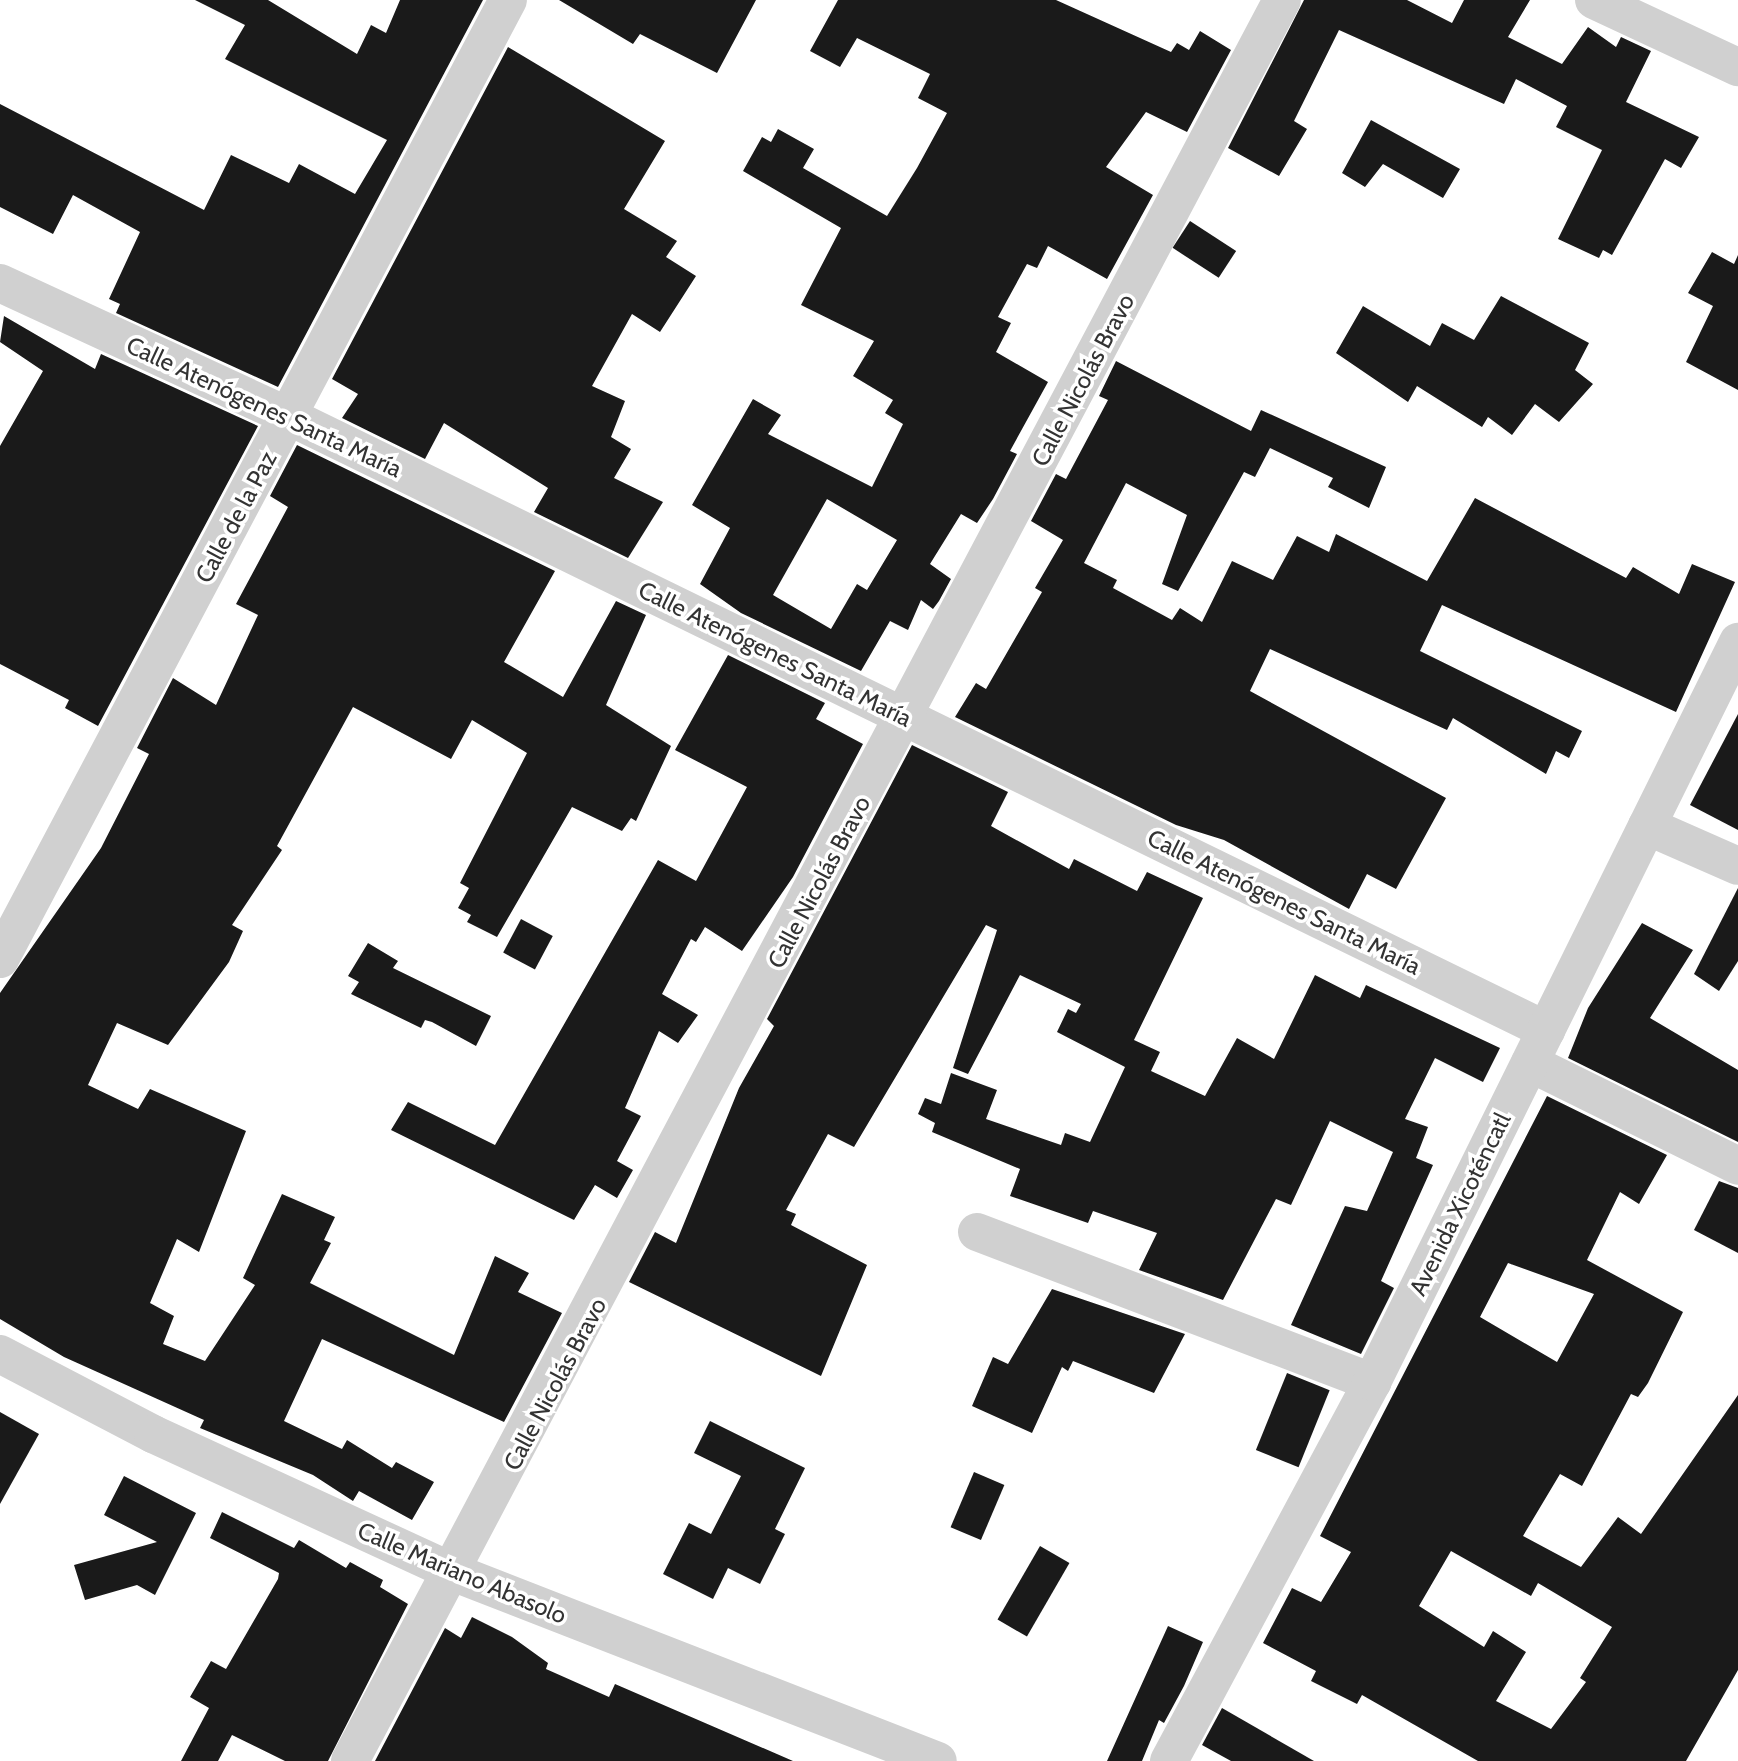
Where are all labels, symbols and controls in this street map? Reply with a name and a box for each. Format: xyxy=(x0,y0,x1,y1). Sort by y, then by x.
street label: Calle Nicolás Bravo xyxy=(1025,289,1141,471)
street label: Calle Atenógenes Santa María xyxy=(122,330,406,484)
street label: Calle de la Paz xyxy=(189,446,283,588)
street label: Calle Atenógenes Santa María xyxy=(634,575,916,733)
street label: Calle Nicolás Bravo xyxy=(761,791,877,973)
street label: Calle Atenógenes Santa María xyxy=(1143,823,1425,981)
street label: Avenida Xicoténcatl xyxy=(1403,1108,1517,1300)
street label: Calle Nicolás Bravo xyxy=(497,1293,613,1475)
street label: Calle Mariano Abasolo xyxy=(353,1516,571,1630)

